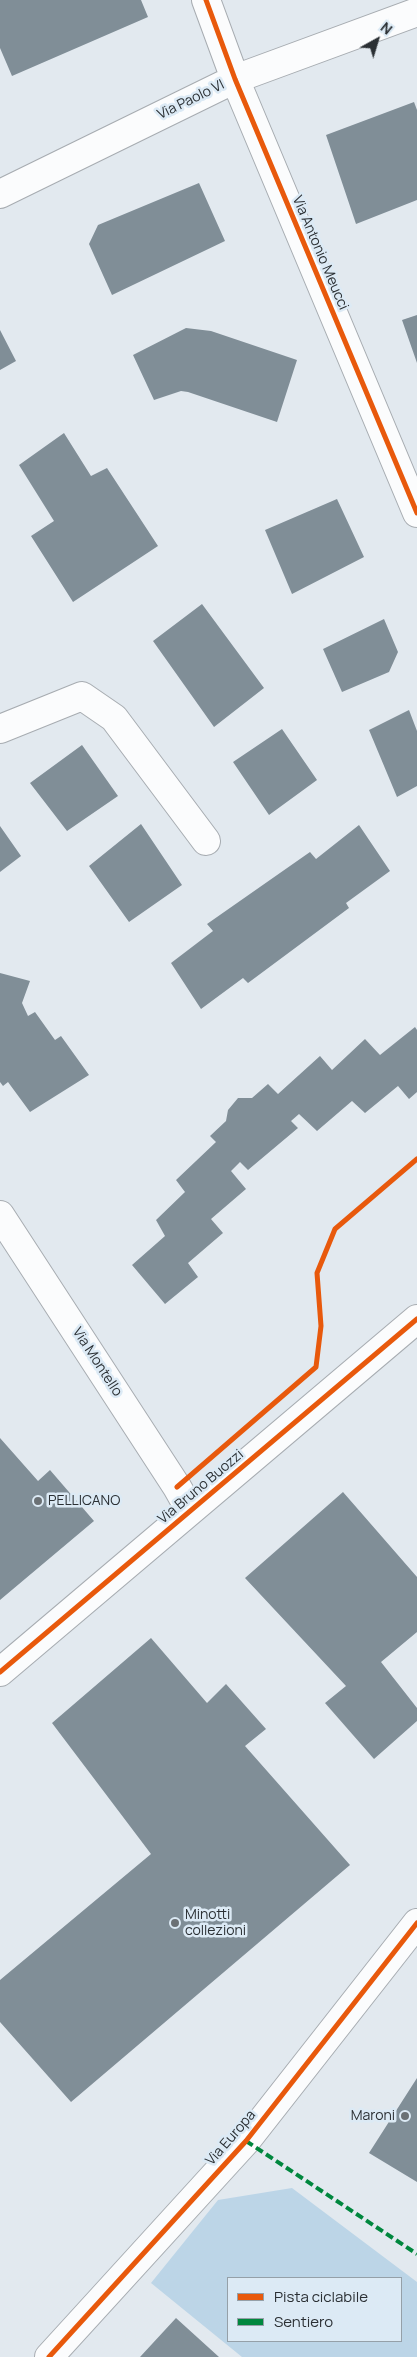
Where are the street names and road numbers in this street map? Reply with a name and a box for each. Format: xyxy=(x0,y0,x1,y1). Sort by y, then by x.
street label: Via Paolo VI xyxy=(155,77,227,123)
street label: Via Antonio Meucci xyxy=(288,194,352,312)
street label: Via Montello xyxy=(69,1324,125,1400)
street label: Via Bruno Buozzi xyxy=(155,1446,247,1528)
street label: Via Europa xyxy=(202,2107,260,2169)

